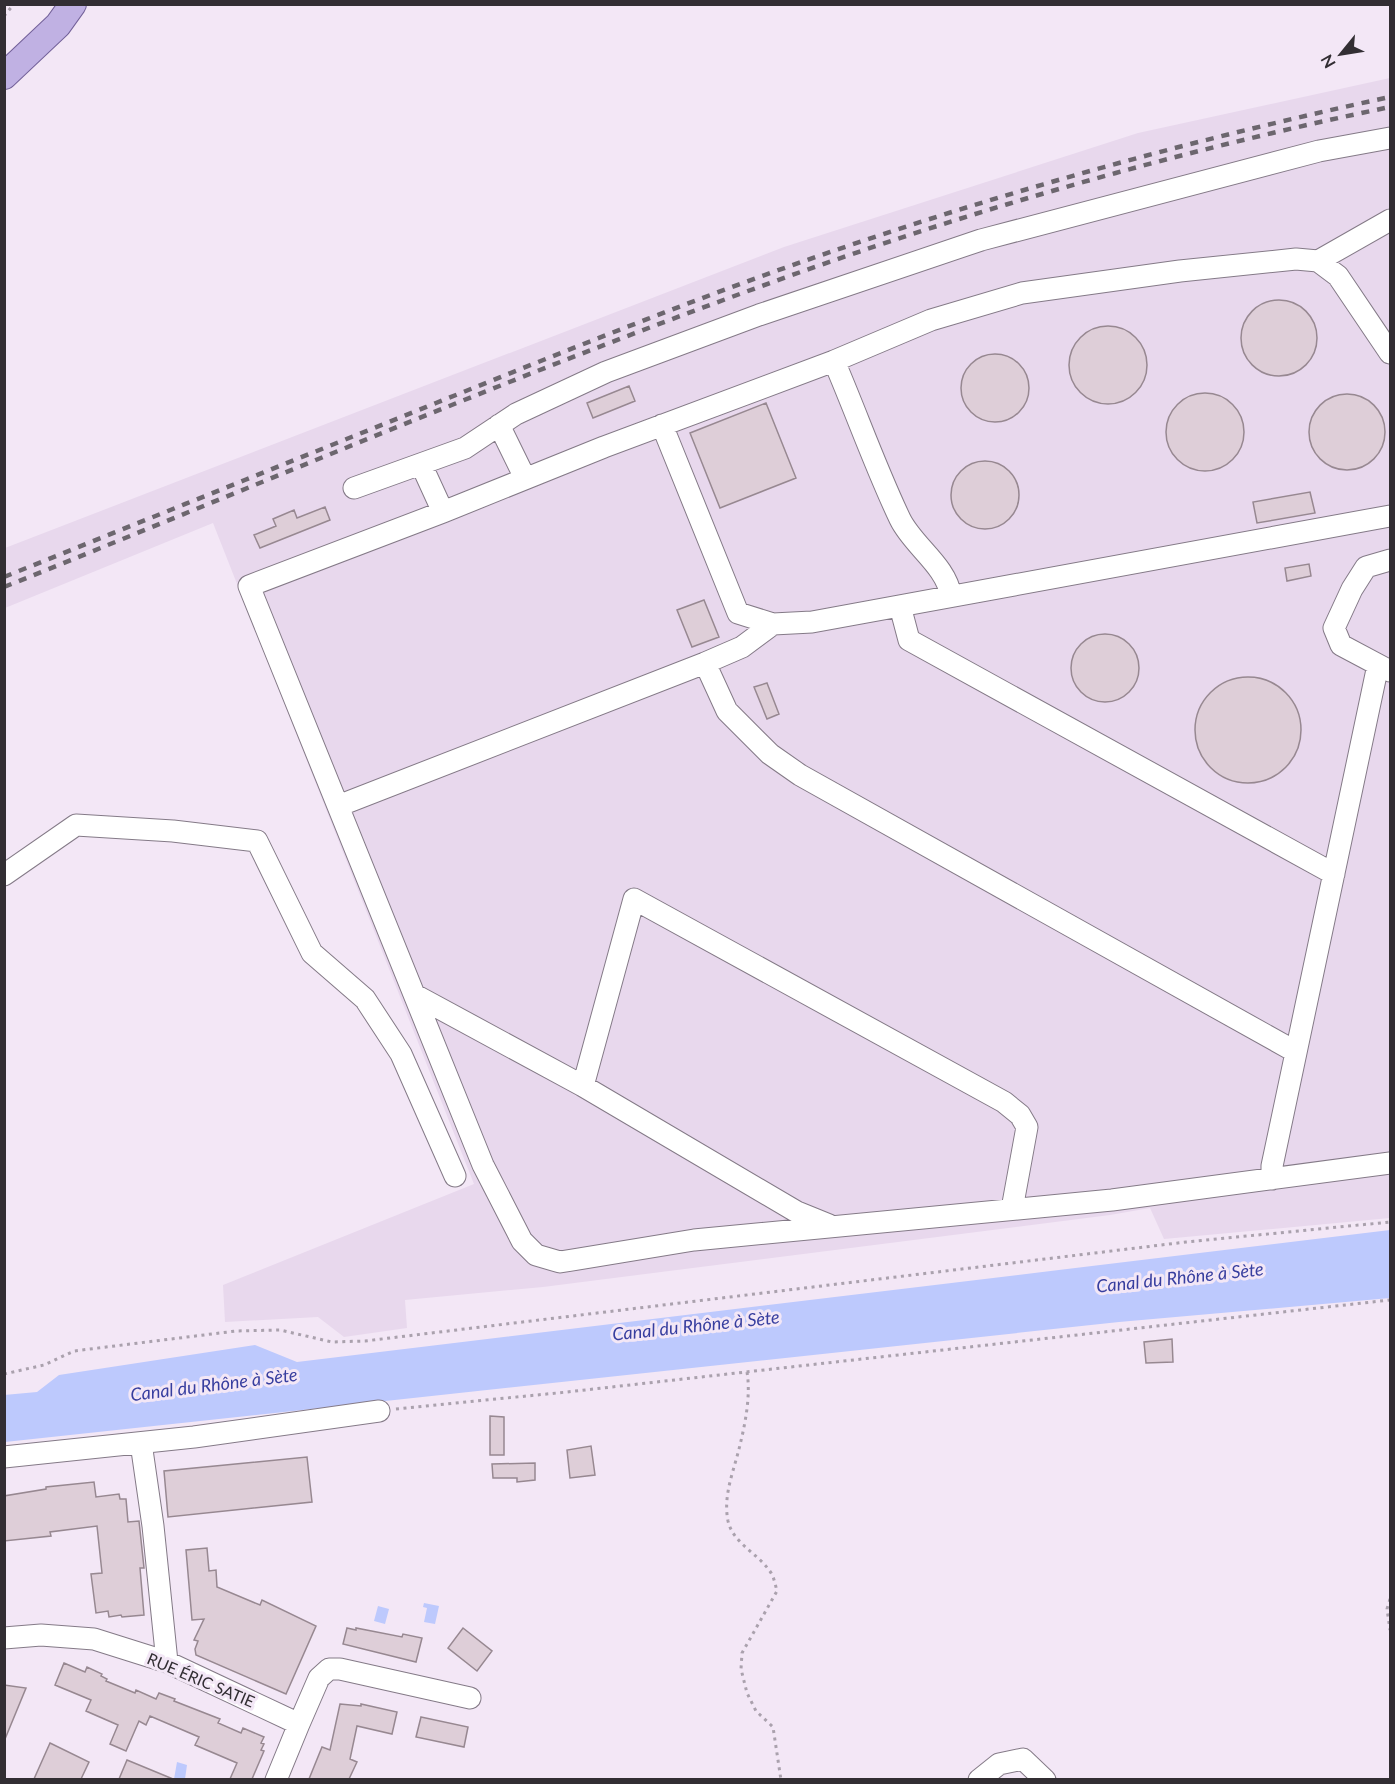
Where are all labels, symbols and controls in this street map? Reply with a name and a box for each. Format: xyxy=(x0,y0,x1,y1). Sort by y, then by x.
north arrow xyxy=(1311,24,1371,84)
text: N xyxy=(1316,52,1339,72)
water label: Canal du Rhône à Sète xyxy=(1095,1257,1265,1297)
water label: Canal du Rhône à Sète xyxy=(611,1305,781,1345)
water label: Canal du Rhône à Sète xyxy=(129,1363,299,1405)
street label: RUE ÉRIC SATIE xyxy=(145,1648,258,1711)

